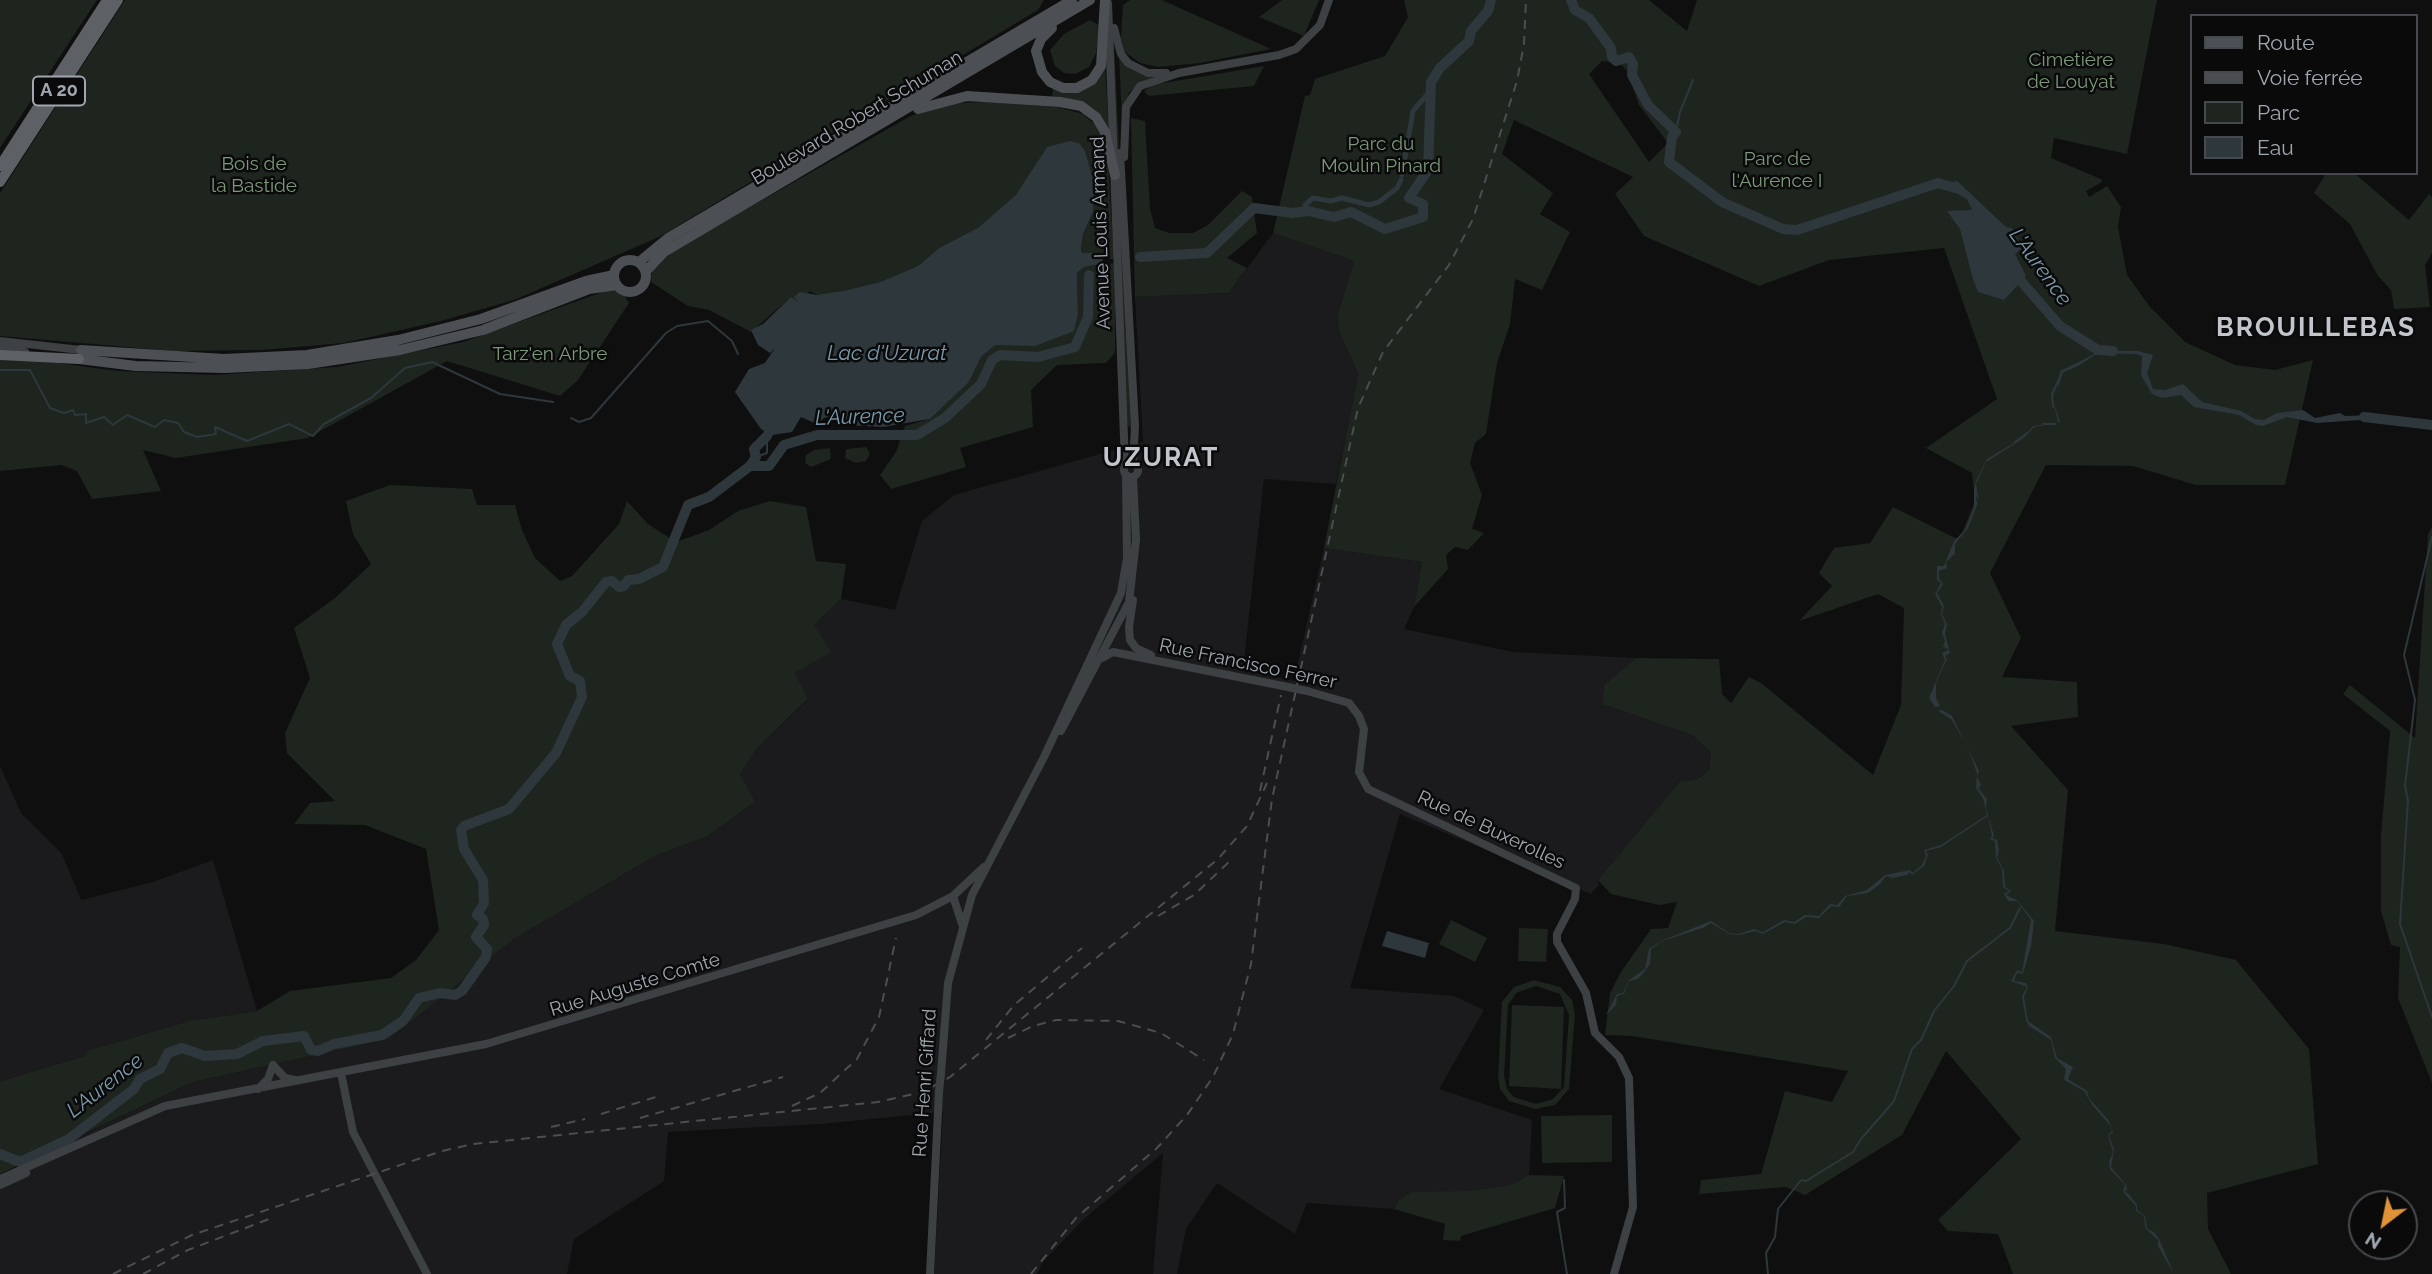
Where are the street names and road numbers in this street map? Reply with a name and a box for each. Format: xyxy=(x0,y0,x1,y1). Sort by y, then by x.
street label: Boulevard Robert Schuman xyxy=(747,46,967,190)
road number: A 20 xyxy=(33,76,85,106)
street label: Avenue Louis Armand xyxy=(1086,136,1116,330)
street label: Rue Francisco Ferrer xyxy=(1157,634,1339,694)
street label: Rue de Buxerolles xyxy=(1414,786,1568,874)
street label: Rue Auguste Comte xyxy=(547,948,723,1022)
street label: Rue Henri Giffard xyxy=(908,1008,942,1158)

